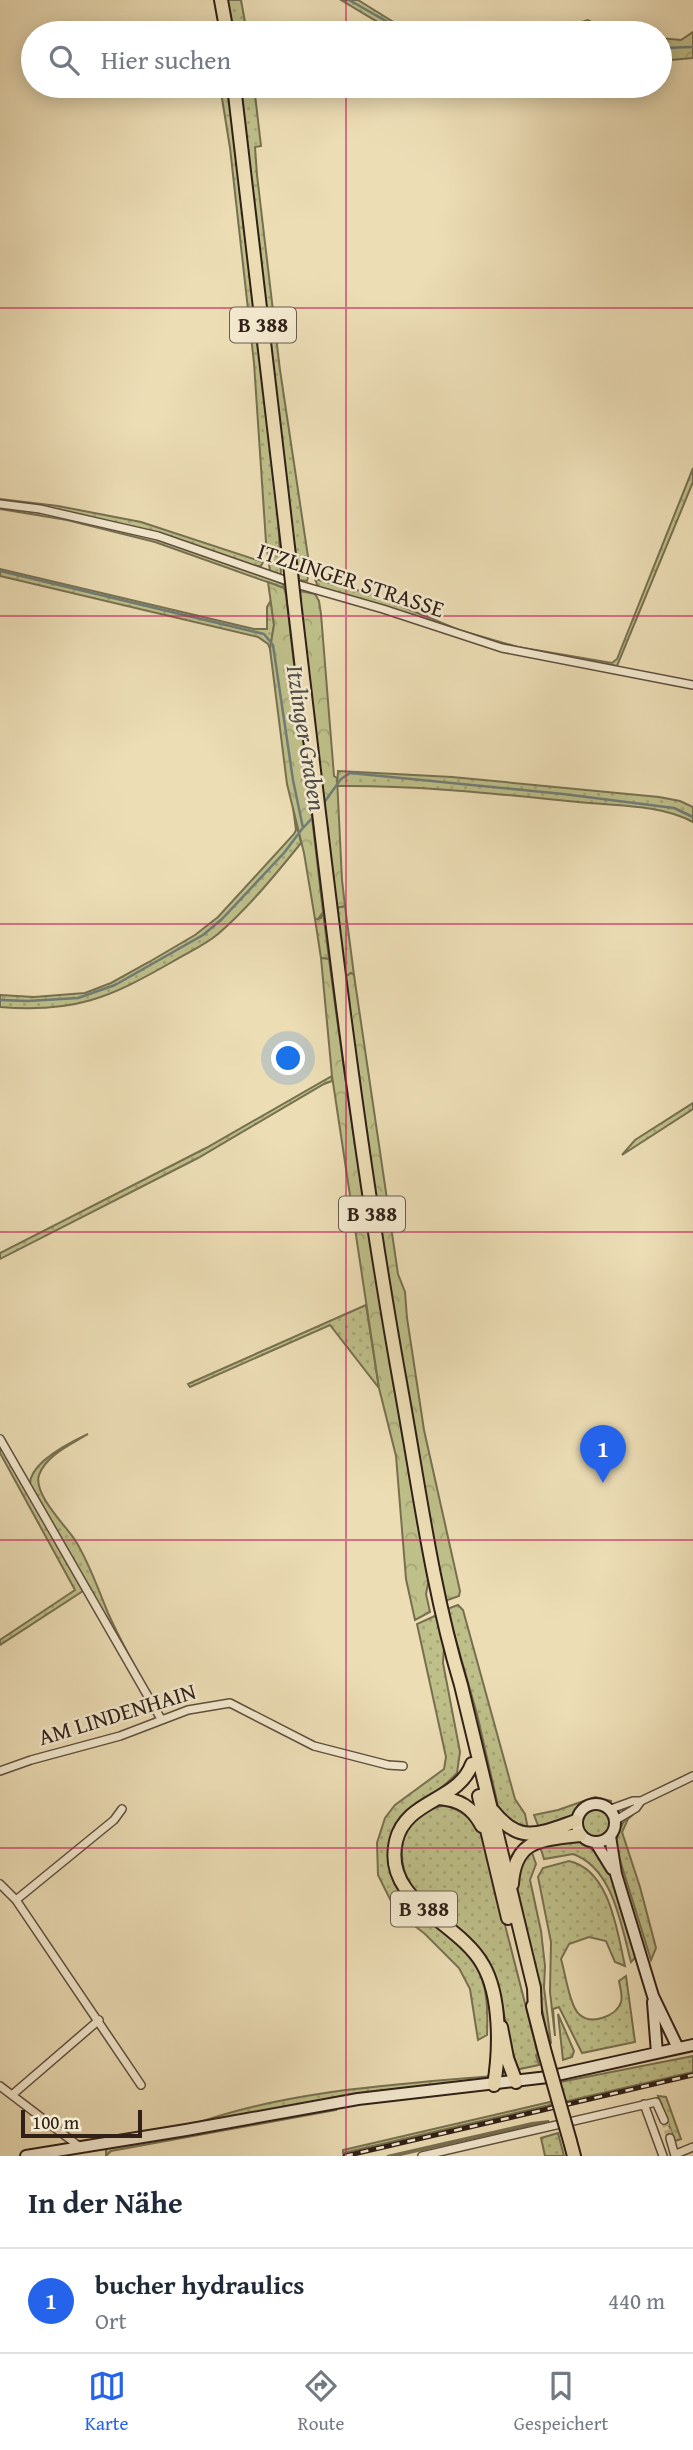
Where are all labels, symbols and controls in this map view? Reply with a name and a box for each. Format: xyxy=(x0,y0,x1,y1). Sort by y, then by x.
search box xyxy=(21,21,672,98)
text: Hier suchen xyxy=(101,40,231,79)
icon: search xyxy=(45,41,83,79)
road number: B 388 xyxy=(230,308,296,342)
street label: ITZLINGER STRASSE xyxy=(254,534,449,625)
water label: Itzlinger Graben xyxy=(278,662,335,813)
your location xyxy=(271,1041,305,1075)
road number: B 388 xyxy=(339,1196,405,1232)
pin: 1 xyxy=(580,1425,626,1483)
street label: AM LINDENHAIN xyxy=(34,1674,200,1753)
road number: B 388 xyxy=(391,1892,457,1926)
scale bar xyxy=(21,2107,142,2139)
text: 100 m xyxy=(32,2108,79,2136)
text: In der Nähe xyxy=(28,2180,183,2224)
text: bucher hydraulics xyxy=(95,2265,304,2304)
text: 1 xyxy=(45,2284,57,2317)
text: 440 m xyxy=(608,2284,665,2317)
text: Ort xyxy=(95,2304,127,2337)
tab: Karte xyxy=(85,2367,128,2437)
tab: Route xyxy=(298,2367,344,2437)
tab: Gespeichert xyxy=(514,2367,608,2437)

